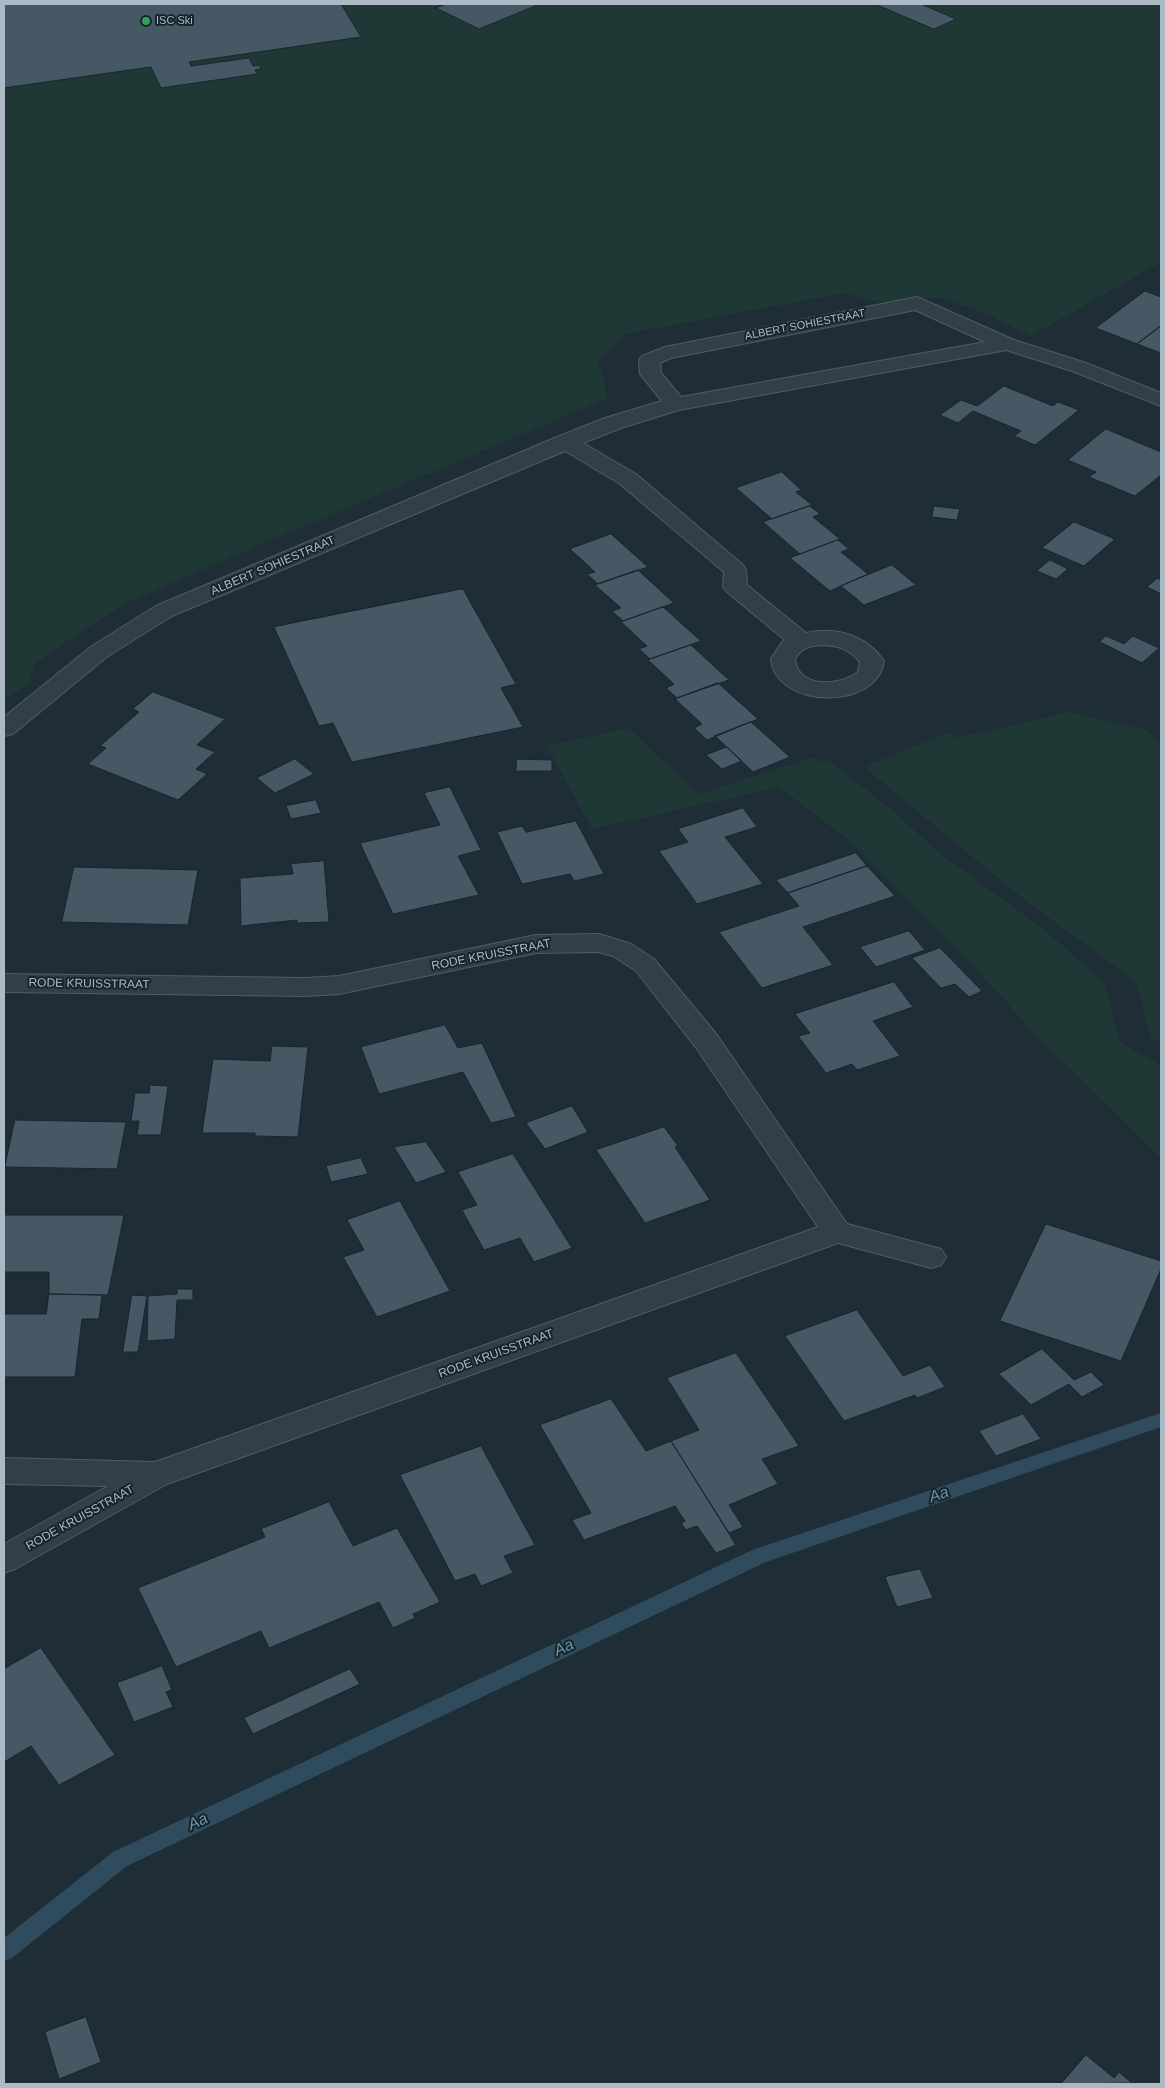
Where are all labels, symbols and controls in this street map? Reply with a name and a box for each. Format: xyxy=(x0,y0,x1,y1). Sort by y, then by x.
place label: ISC Ski xyxy=(156,14,193,28)
marker: ISC Ski xyxy=(140,15,152,27)
street label: ALBERT SOHIESTRAAT xyxy=(744,307,866,343)
street label: ALBERT SOHIESTRAAT xyxy=(209,533,337,599)
street label: RODE KRUISSTRAAT xyxy=(430,936,552,974)
street label: RODE KRUISSTRAAT xyxy=(28,976,150,992)
street label: RODE KRUISSTRAAT xyxy=(437,1327,555,1381)
street label: RODE KRUISSTRAAT xyxy=(24,1482,136,1554)
water label: Aa xyxy=(927,1483,951,1507)
water label: Aa xyxy=(551,1635,577,1661)
water label: Aa xyxy=(185,1809,211,1835)

